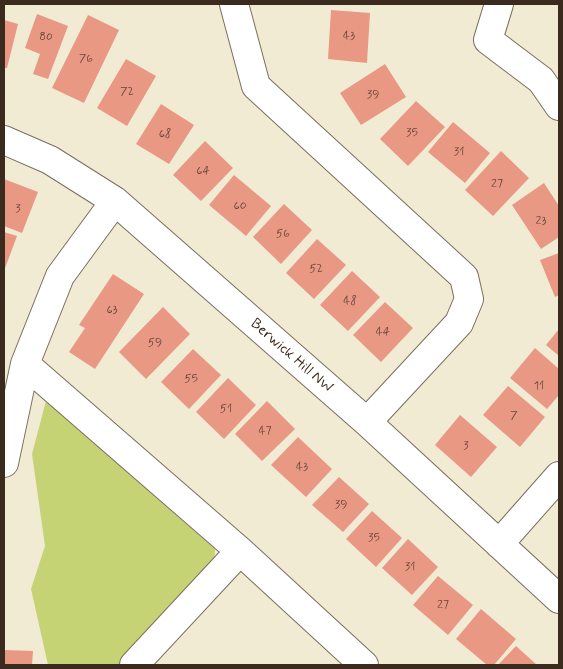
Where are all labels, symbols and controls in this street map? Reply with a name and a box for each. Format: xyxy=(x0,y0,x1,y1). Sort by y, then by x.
house number: 43 xyxy=(343,29,355,43)
house number: 80 xyxy=(39,30,53,44)
house number: 76 xyxy=(79,52,93,66)
house number: 72 xyxy=(120,85,134,99)
house number: 39 xyxy=(367,88,379,102)
house number: 35 xyxy=(406,126,418,140)
house number: 68 xyxy=(159,127,171,141)
house number: 31 xyxy=(454,145,464,159)
house number: 64 xyxy=(196,164,210,178)
house number: 27 xyxy=(491,177,503,191)
house number: 60 xyxy=(233,199,247,213)
house number: 3 xyxy=(15,202,21,216)
house number: 23 xyxy=(536,214,546,228)
house number: 56 xyxy=(276,227,290,241)
house number: 52 xyxy=(309,262,323,276)
house number: 48 xyxy=(343,294,357,308)
house number: 63 xyxy=(106,303,118,317)
street label: Berwick Hill NW xyxy=(246,315,336,397)
house number: 44 xyxy=(376,325,390,339)
house number: 59 xyxy=(148,336,162,350)
house number: 55 xyxy=(184,372,198,386)
house number: 11 xyxy=(534,379,544,393)
house number: 51 xyxy=(220,402,232,416)
house number: 7 xyxy=(510,409,518,423)
house number: 47 xyxy=(258,424,272,438)
house number: 3 xyxy=(463,439,469,453)
house number: 43 xyxy=(296,460,308,474)
house number: 39 xyxy=(335,498,347,512)
house number: 35 xyxy=(368,531,380,545)
house number: 31 xyxy=(405,560,415,574)
house number: 27 xyxy=(437,598,449,612)

